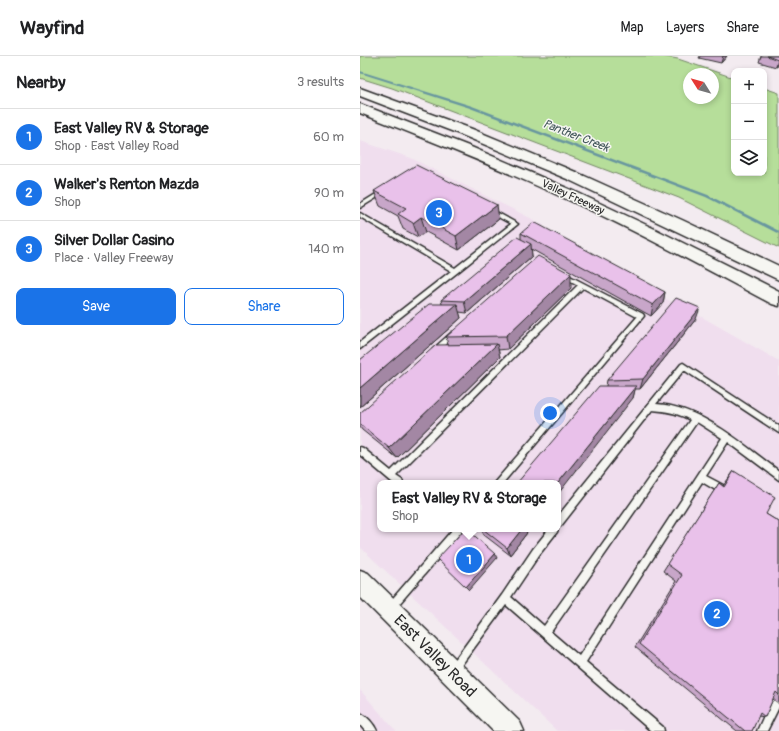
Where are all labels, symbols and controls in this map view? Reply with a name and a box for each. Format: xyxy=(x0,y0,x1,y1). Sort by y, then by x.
text: Wayfind xyxy=(20,16,84,40)
text: Map xyxy=(621,19,644,36)
text: Layers xyxy=(666,19,704,36)
text: Share xyxy=(726,19,759,36)
north arrow xyxy=(683,68,719,104)
map controls xyxy=(731,68,767,176)
button: + xyxy=(731,68,767,104)
text: Nearby xyxy=(16,72,65,93)
text: 3 results xyxy=(297,74,344,90)
button: − xyxy=(731,104,767,140)
water label: Panther Creek xyxy=(541,117,612,156)
text: East Valley RV & Storage xyxy=(54,119,209,138)
text: 1 xyxy=(26,129,32,145)
text: 60 m xyxy=(313,129,344,145)
text: Shop · East Valley Road xyxy=(54,138,179,154)
button: layers xyxy=(731,140,767,176)
text: Walker's Renton Mazda xyxy=(54,175,199,194)
street label: Valley Freeway xyxy=(540,177,607,217)
text: 2 xyxy=(25,185,33,201)
text: 90 m xyxy=(314,185,344,201)
text: Shop xyxy=(54,194,81,210)
pin: 3 xyxy=(426,198,452,228)
text: Silver Dollar Casino xyxy=(54,231,174,250)
text: 3 xyxy=(25,241,33,257)
text: 140 m xyxy=(308,241,344,257)
text: Place · Valley Freeway xyxy=(54,250,173,266)
button: Save xyxy=(16,288,176,325)
button: Share xyxy=(184,288,344,325)
your location xyxy=(540,403,560,423)
popup xyxy=(377,480,561,532)
text: East Valley RV & Storage xyxy=(392,489,546,508)
text: Shop xyxy=(392,508,419,524)
pin: 1 xyxy=(456,545,482,575)
pin: 2 xyxy=(704,599,730,629)
street label: East Valley Road xyxy=(389,610,481,702)

